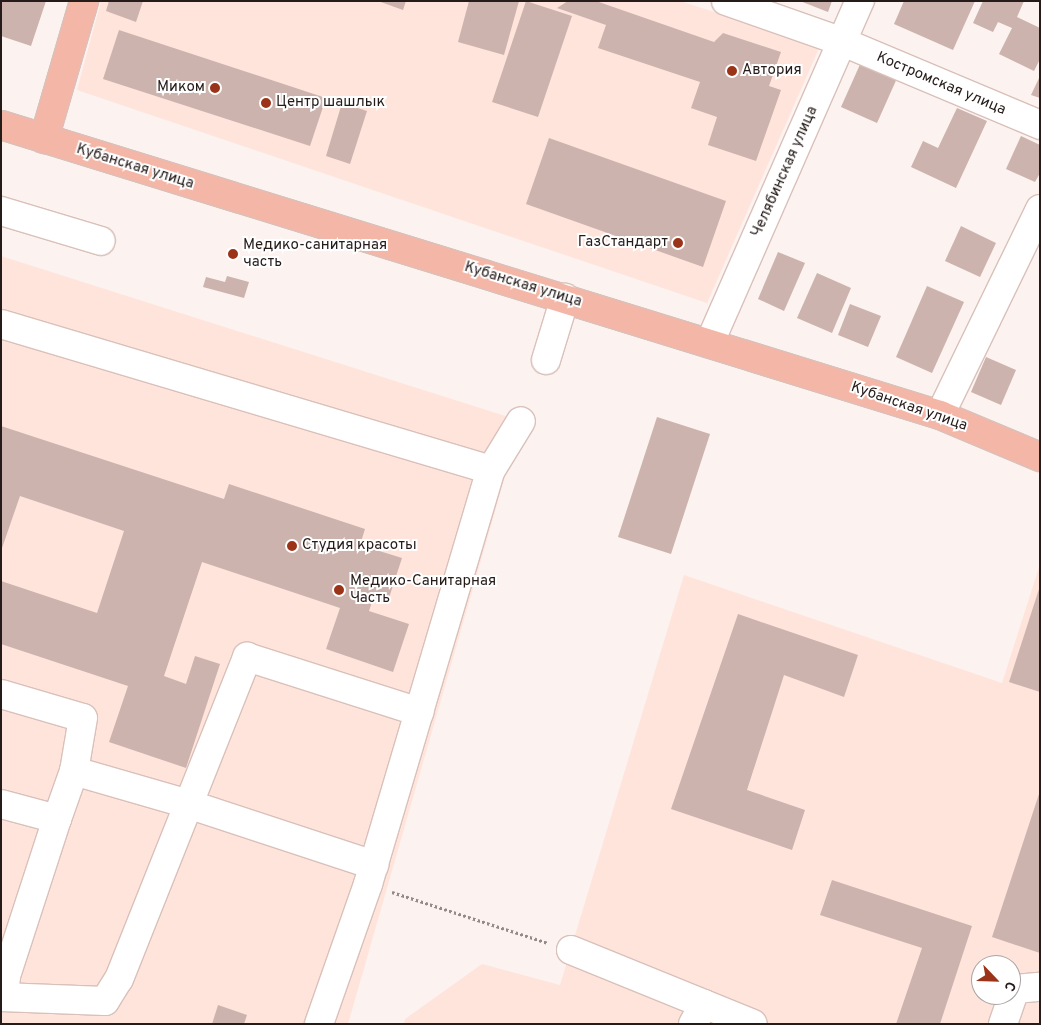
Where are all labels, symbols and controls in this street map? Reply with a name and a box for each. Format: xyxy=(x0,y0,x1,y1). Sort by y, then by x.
street label: Костромская улица xyxy=(874,49,1008,119)
place label: Автория xyxy=(742,62,802,80)
marker: Автория xyxy=(726,65,738,77)
place label: Миком xyxy=(157,79,205,97)
marker: Миком xyxy=(209,82,221,94)
place label: Центр шашлык xyxy=(276,94,385,112)
marker: Центр шашлык xyxy=(260,97,272,109)
street label: Челябинская улица xyxy=(748,104,822,240)
street label: Кубанская улица xyxy=(74,141,196,193)
place label: ГазСтандарт xyxy=(578,234,668,252)
place label: Медико-санитарная часть xyxy=(243,236,387,271)
marker: ГазСтандарт xyxy=(672,237,684,249)
marker: Медико-санитарная часть xyxy=(227,248,239,260)
street label: Кубанская улица xyxy=(462,259,584,311)
street label: Кубанская улица xyxy=(848,379,970,435)
place label: Студия красоты xyxy=(302,537,417,555)
marker: Студия красоты xyxy=(286,540,298,552)
place label: Медико-Санитарная Часть xyxy=(350,572,496,607)
marker: Медико-Санитарная Часть xyxy=(332,583,346,597)
north arrow xyxy=(971,955,1021,1005)
text: С xyxy=(1000,978,1019,993)

